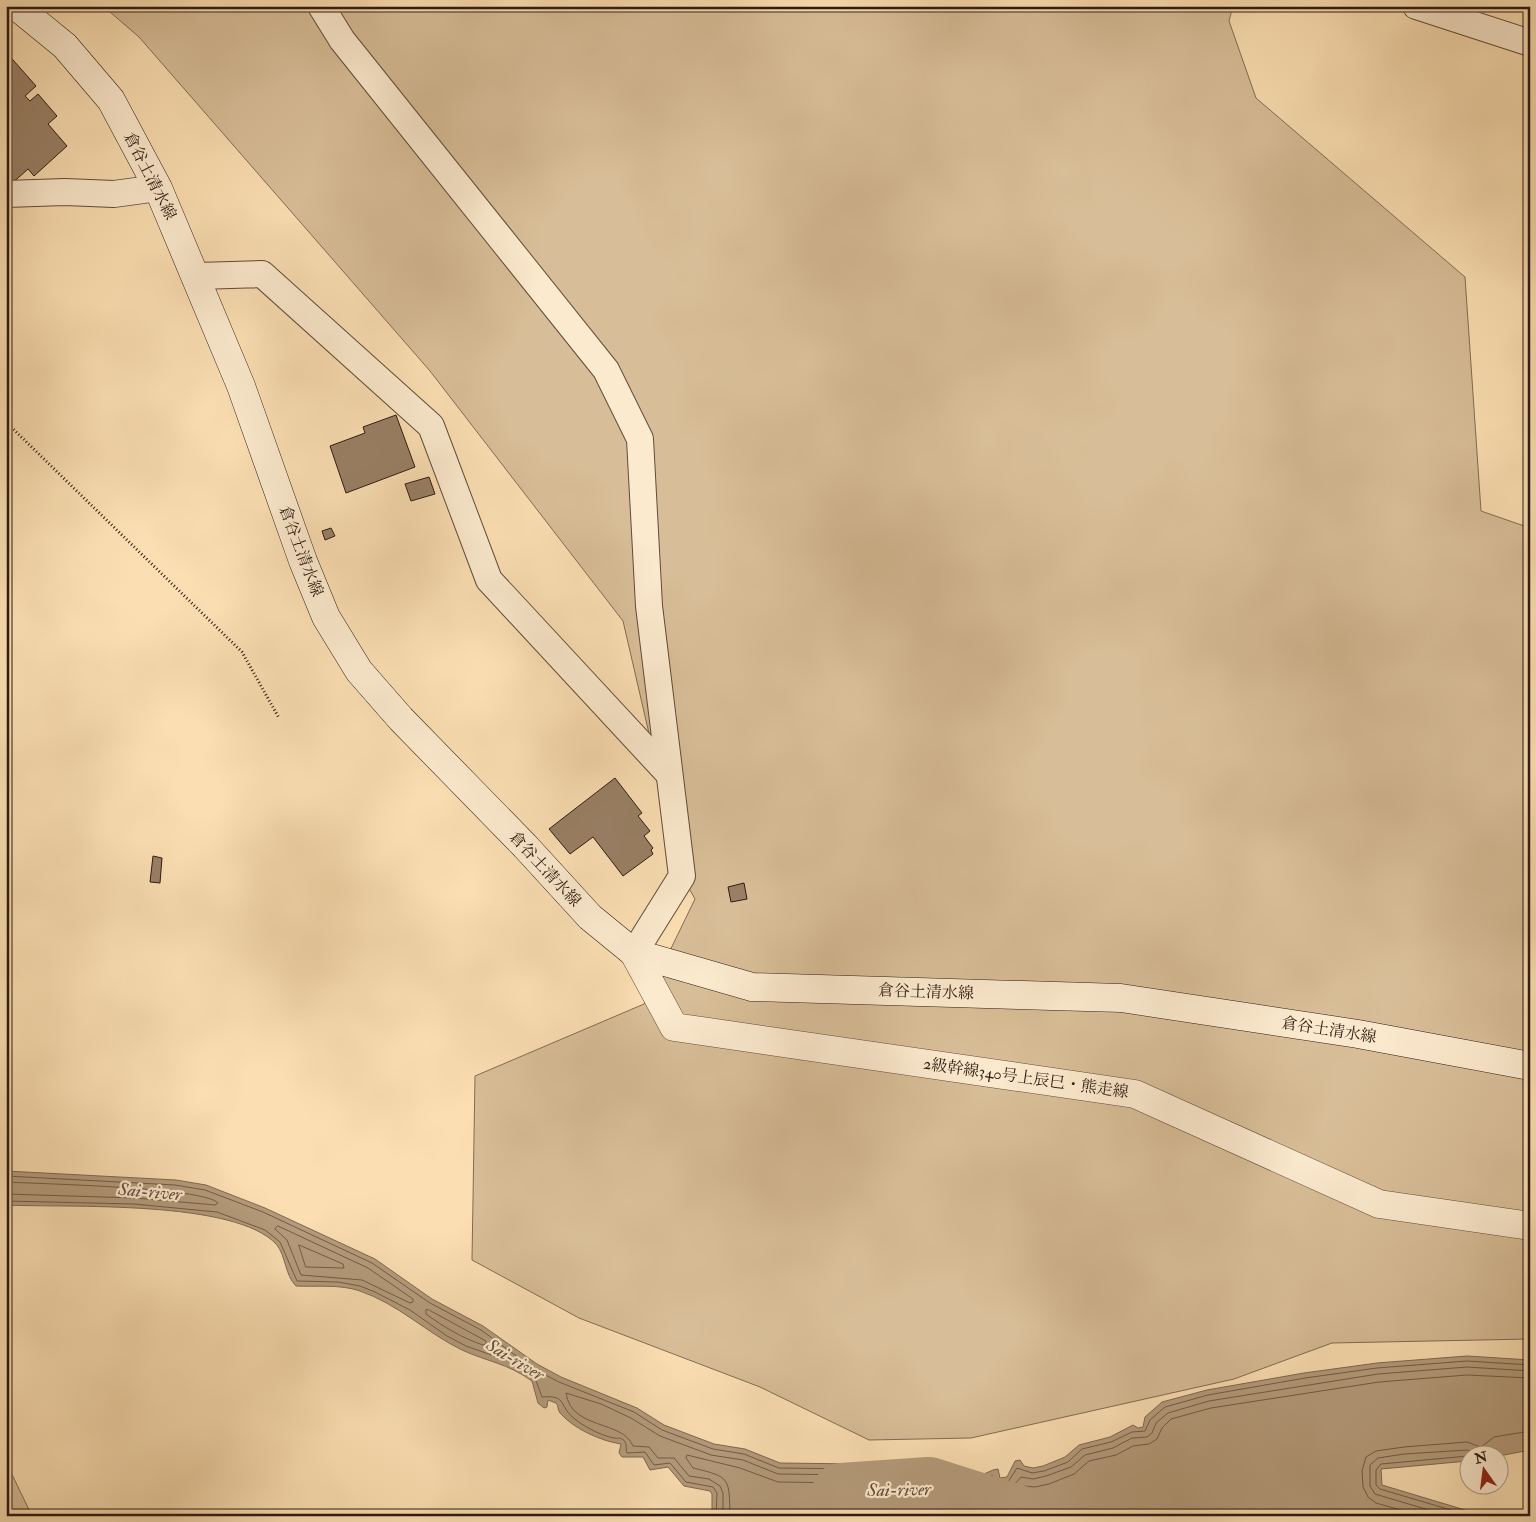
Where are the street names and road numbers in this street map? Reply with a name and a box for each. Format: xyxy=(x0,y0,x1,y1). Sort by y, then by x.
street label: 倉谷土清水線 xyxy=(119,129,181,223)
street label: 倉谷土清水線 xyxy=(274,503,328,599)
street label: 倉谷土清水線 xyxy=(505,827,585,911)
street label: 倉谷土清水線 xyxy=(878,980,974,1004)
street label: 倉谷土清水線 xyxy=(1280,1013,1378,1047)
street label: 2級幹線340号上辰巳・熊走線 xyxy=(922,1054,1130,1102)

